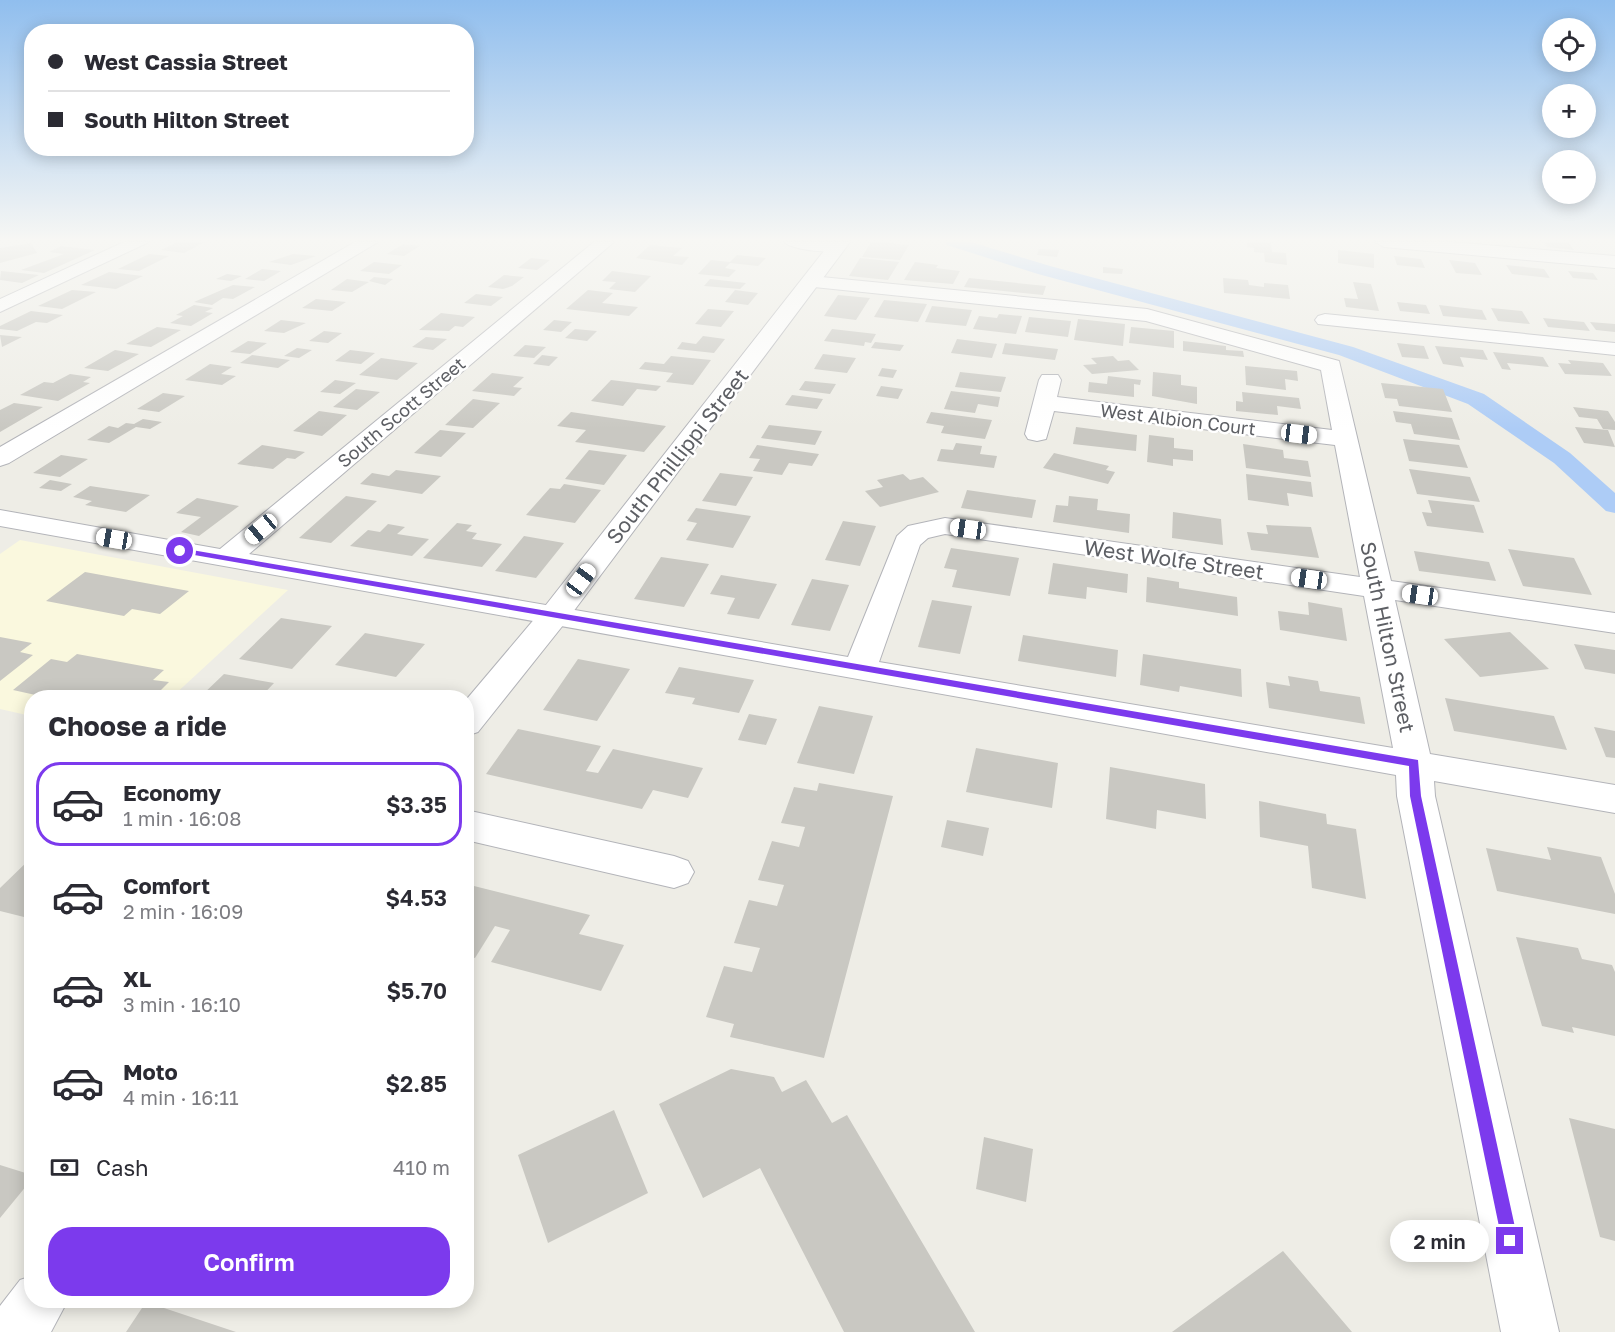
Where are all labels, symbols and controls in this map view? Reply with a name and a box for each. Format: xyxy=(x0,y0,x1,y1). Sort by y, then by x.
map controls xyxy=(1542,18,1596,204)
button: locate xyxy=(1542,18,1596,72)
text: West Cassia Street xyxy=(84,48,288,75)
button: + xyxy=(1542,84,1596,138)
text: South Hilton Street xyxy=(84,106,289,133)
button: − xyxy=(1542,150,1596,204)
street label: South Scott Street xyxy=(333,352,469,472)
street label: South Phillippi Street xyxy=(600,363,754,549)
street label: West Albion Court xyxy=(1099,399,1257,439)
car xyxy=(1280,423,1318,445)
car xyxy=(241,511,281,547)
car xyxy=(949,518,987,540)
car xyxy=(95,527,133,551)
street label: West Wolfe Street xyxy=(1082,533,1266,585)
route start xyxy=(166,537,193,564)
street label: South Hilton Street xyxy=(1355,539,1421,735)
car xyxy=(563,560,599,600)
car xyxy=(1290,568,1328,590)
car xyxy=(1401,584,1439,606)
text: Choose a ride xyxy=(48,710,227,742)
icon: car xyxy=(51,777,105,831)
text: Economy xyxy=(123,779,221,806)
text: $3.35 xyxy=(386,791,447,818)
text: 1 min · 16:08 xyxy=(123,806,241,830)
icon: car xyxy=(51,870,105,924)
text: Comfort xyxy=(123,872,210,899)
text: $4.53 xyxy=(385,884,447,911)
text: 2 min · 16:09 xyxy=(123,899,243,923)
icon: car xyxy=(51,963,105,1017)
text: XL xyxy=(123,965,151,992)
text: $5.70 xyxy=(387,977,447,1004)
text: 3 min · 16:10 xyxy=(123,992,241,1016)
icon: car xyxy=(51,1056,105,1110)
text: Moto xyxy=(123,1058,178,1085)
text: $2.85 xyxy=(385,1070,447,1097)
text: 4 min · 16:11 xyxy=(123,1085,239,1109)
icon: cash xyxy=(48,1151,81,1184)
text: Cash xyxy=(96,1154,149,1181)
text: 410 m xyxy=(393,1155,450,1179)
callout: 2 min xyxy=(1390,1220,1489,1262)
button: Confirm xyxy=(48,1227,450,1296)
route end xyxy=(1496,1227,1523,1254)
text: 2 min xyxy=(1414,1229,1466,1253)

